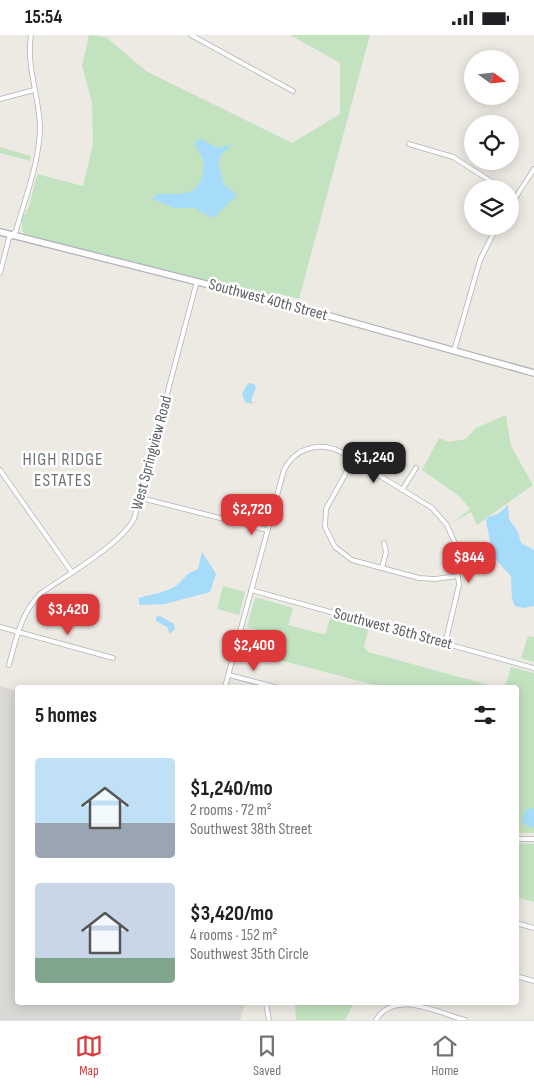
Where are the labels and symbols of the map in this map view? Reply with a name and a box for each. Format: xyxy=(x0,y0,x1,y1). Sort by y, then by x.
north arrow xyxy=(464,50,519,105)
street label: Southwest 40th Street xyxy=(206,275,330,325)
street label: West Springview Road xyxy=(128,394,176,512)
pin: $1,240 xyxy=(333,441,415,484)
district label: HIGH RIDGE ESTATES xyxy=(22,449,104,491)
pin: $2,720 xyxy=(211,493,293,536)
pin: $844 xyxy=(439,541,499,584)
pin: $3,420 xyxy=(27,593,109,636)
street label: Southwest 36th Street xyxy=(332,604,455,654)
pin: $2,400 xyxy=(213,629,295,672)

